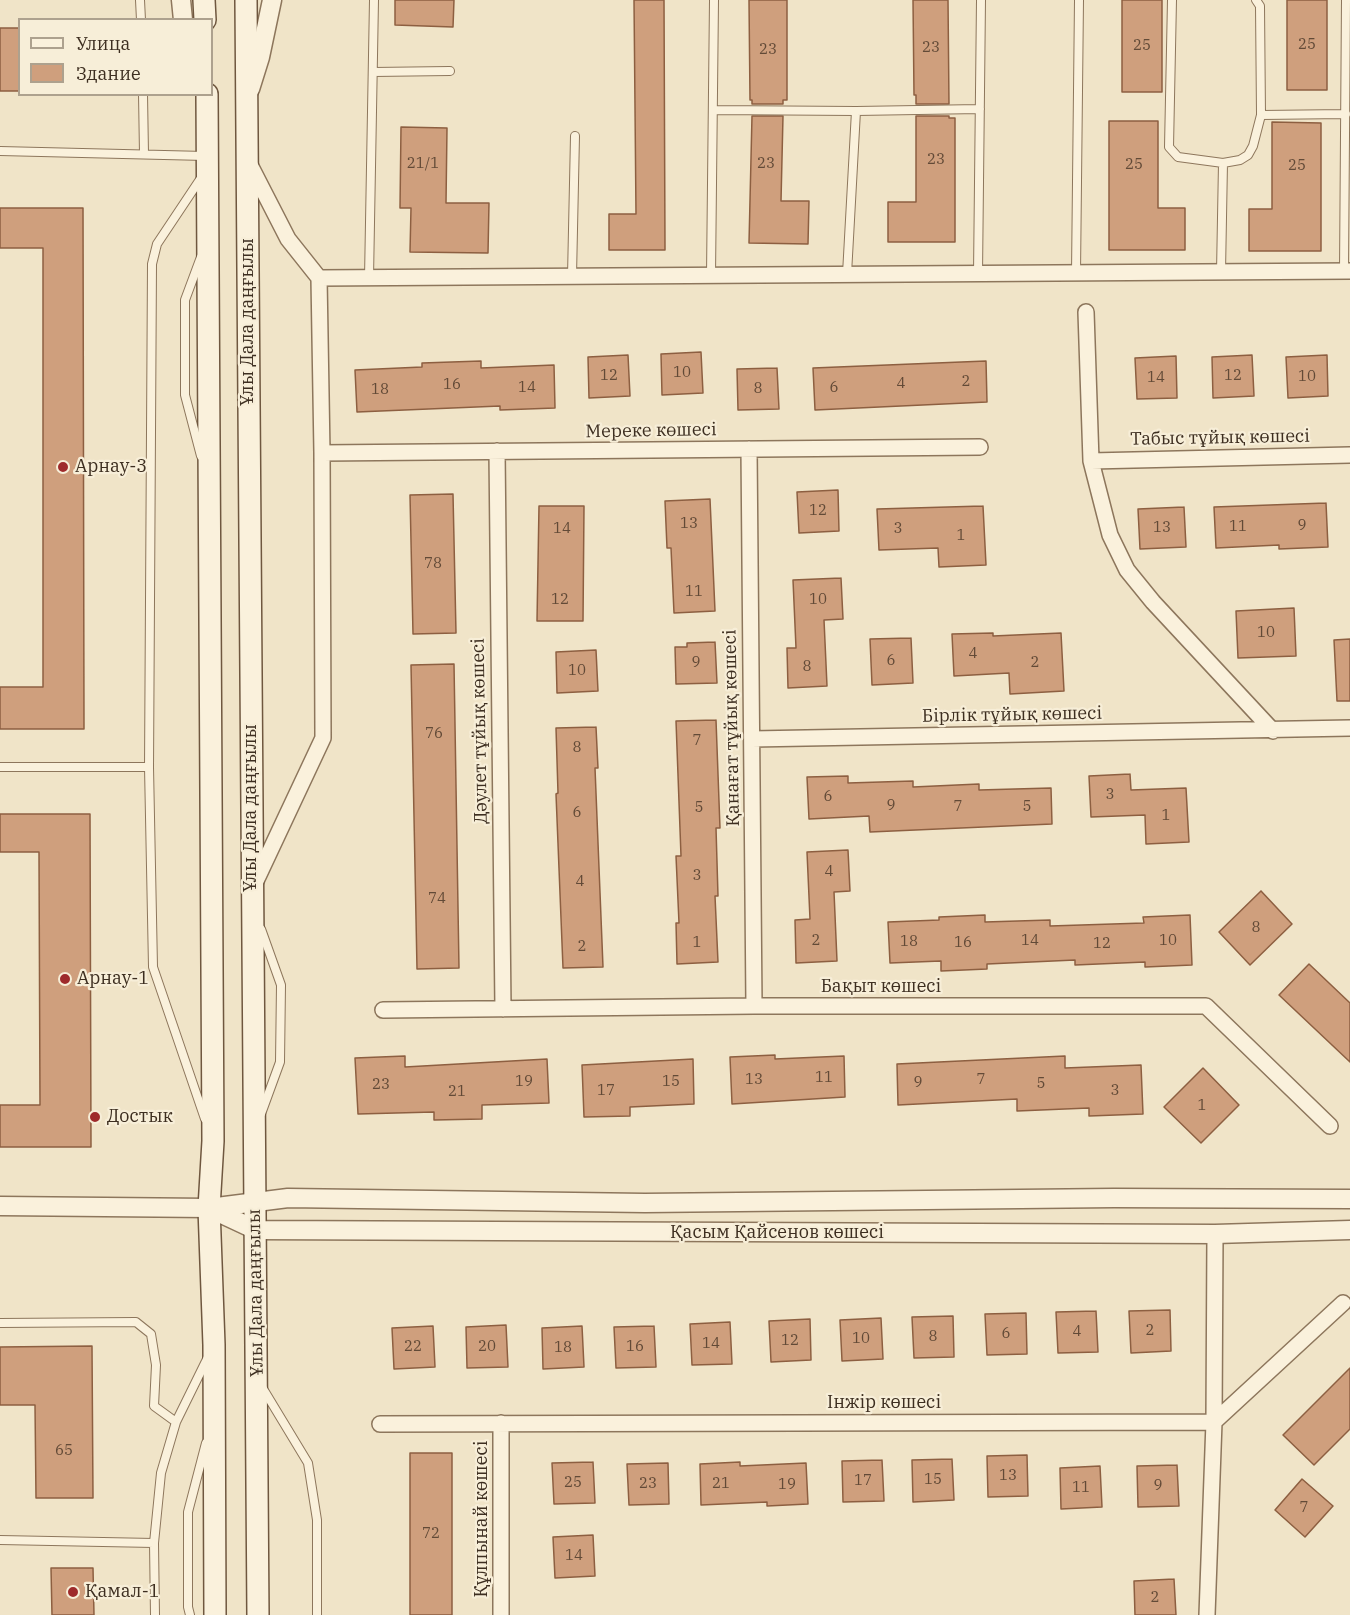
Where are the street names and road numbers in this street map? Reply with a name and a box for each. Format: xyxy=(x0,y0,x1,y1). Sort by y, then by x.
street label: Ұлы Дала даңғылы xyxy=(237,238,259,406)
street label: Мереке көшесі xyxy=(585,419,717,443)
street label: Табыс тұйық көшесі xyxy=(1130,426,1310,450)
street label: Қанағат тұйық көшесі xyxy=(719,629,745,827)
street label: Дәулет тұйық көшесі xyxy=(468,638,492,824)
street label: Бірлік тұйық көшесі xyxy=(922,703,1102,727)
street label: Ұлы Дала даңғылы xyxy=(240,724,262,892)
street label: Бақыт көшесі xyxy=(821,976,941,998)
street label: Ұлы Дала даңғылы xyxy=(244,1209,268,1377)
street label: Қасым Қайсенов көшесі xyxy=(670,1222,884,1244)
street label: Інжір көшесі xyxy=(827,1392,941,1414)
street label: Құлпынай көшесі xyxy=(471,1441,493,1597)

